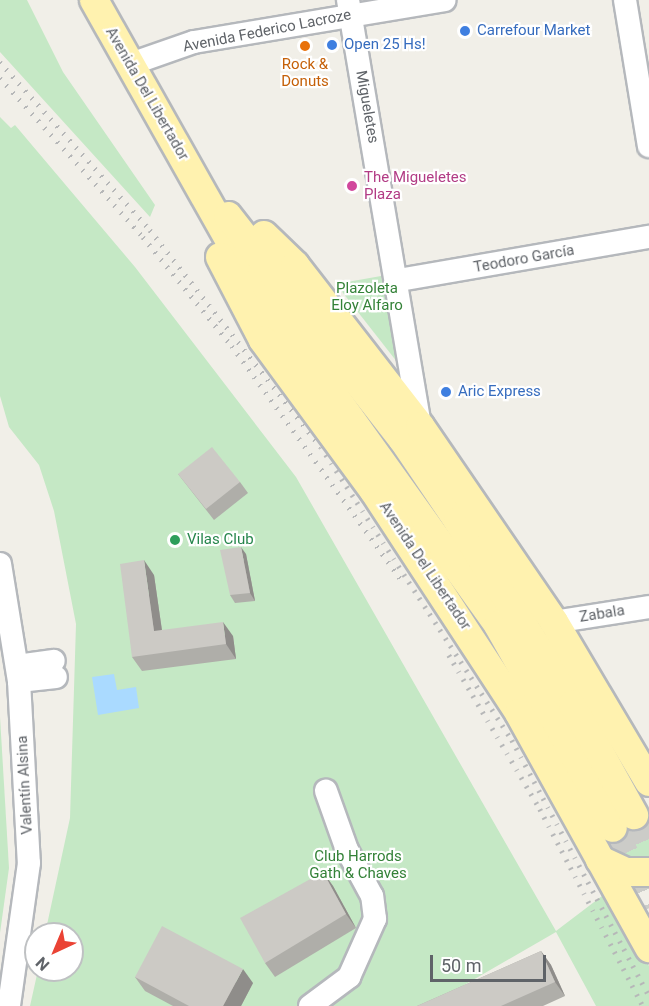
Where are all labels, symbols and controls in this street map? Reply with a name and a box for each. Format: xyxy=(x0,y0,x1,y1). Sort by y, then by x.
street label: Avenida Federico Lacroze xyxy=(181,6,353,56)
place label: Carrefour Market xyxy=(477,22,590,40)
street label: Avenida Del Libertador xyxy=(102,24,192,164)
marker: Carrefour Market xyxy=(458,24,472,38)
place label: Open 25 Hs! xyxy=(344,36,426,54)
marker: Open 25 Hs! xyxy=(325,38,339,52)
marker: Rock & Donuts xyxy=(298,39,312,53)
place label: Rock & Donuts xyxy=(281,55,329,90)
street label: Migueletes xyxy=(352,69,382,145)
place label: The Migueletes Plaza xyxy=(364,168,466,203)
marker: The Migueletes Plaza xyxy=(345,179,359,193)
street label: Teodoro García xyxy=(472,241,576,277)
park label: Plazoleta Eloy Alfaro xyxy=(331,279,403,314)
place label: Aric Express xyxy=(458,383,541,401)
marker: Aric Express xyxy=(439,385,453,399)
street label: Avenida Del Libertador xyxy=(375,499,475,633)
place label: Vilas Club xyxy=(187,531,254,549)
marker: Vilas Club xyxy=(168,533,182,547)
street label: Zabala xyxy=(578,602,626,626)
street label: Valentín Alsina xyxy=(13,735,37,835)
park label: Club Harrods Gath & Chaves xyxy=(309,847,407,882)
north arrow xyxy=(24,922,84,982)
scale bar xyxy=(433,943,548,981)
text: N xyxy=(32,953,53,975)
text: 50 m xyxy=(441,955,481,976)

